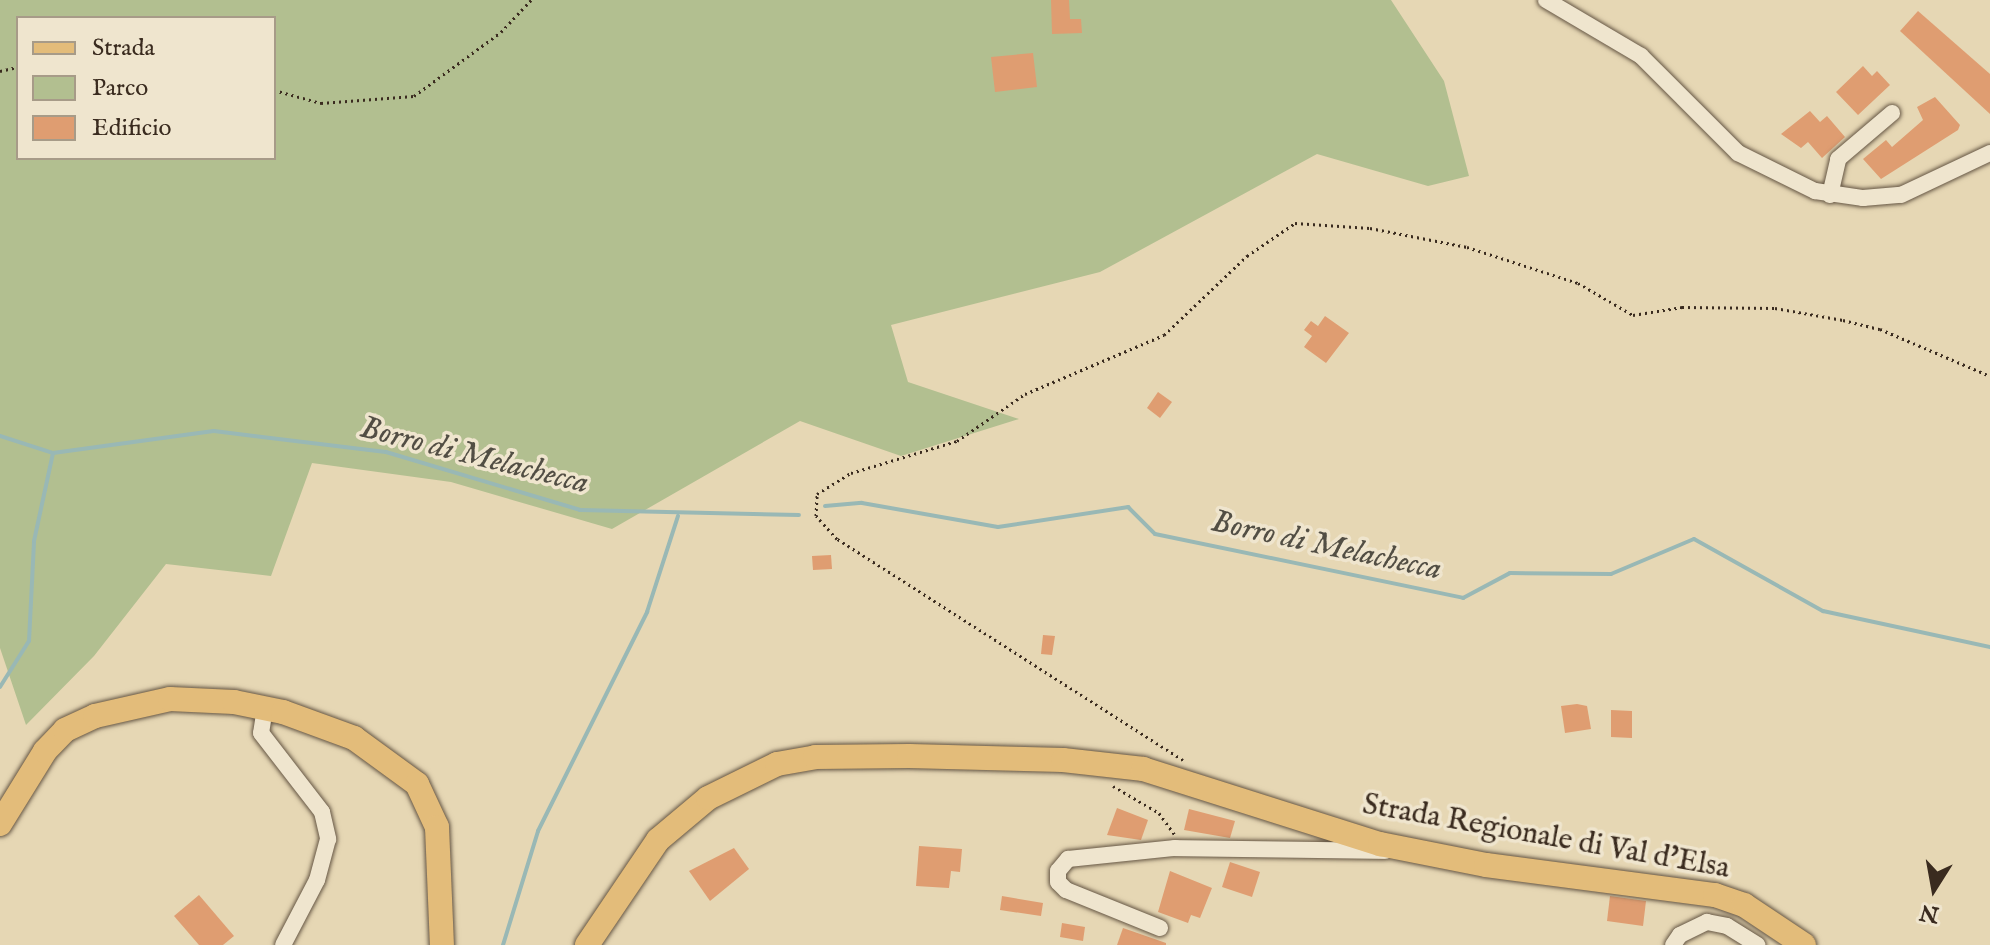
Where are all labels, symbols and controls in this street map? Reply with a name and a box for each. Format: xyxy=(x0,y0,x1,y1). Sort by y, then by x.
legend xyxy=(16,16,276,160)
text: Strada xyxy=(92,33,155,64)
text: Parco xyxy=(92,73,148,104)
text: Edificio xyxy=(92,113,171,144)
water label: Borro di Melachecca xyxy=(356,410,592,504)
water label: Borro di Melachecca xyxy=(1207,504,1445,590)
street label: Strada Regionale di Val d'Elsa xyxy=(1360,787,1732,887)
north arrow xyxy=(1894,849,1974,929)
text: N xyxy=(1917,897,1941,928)

